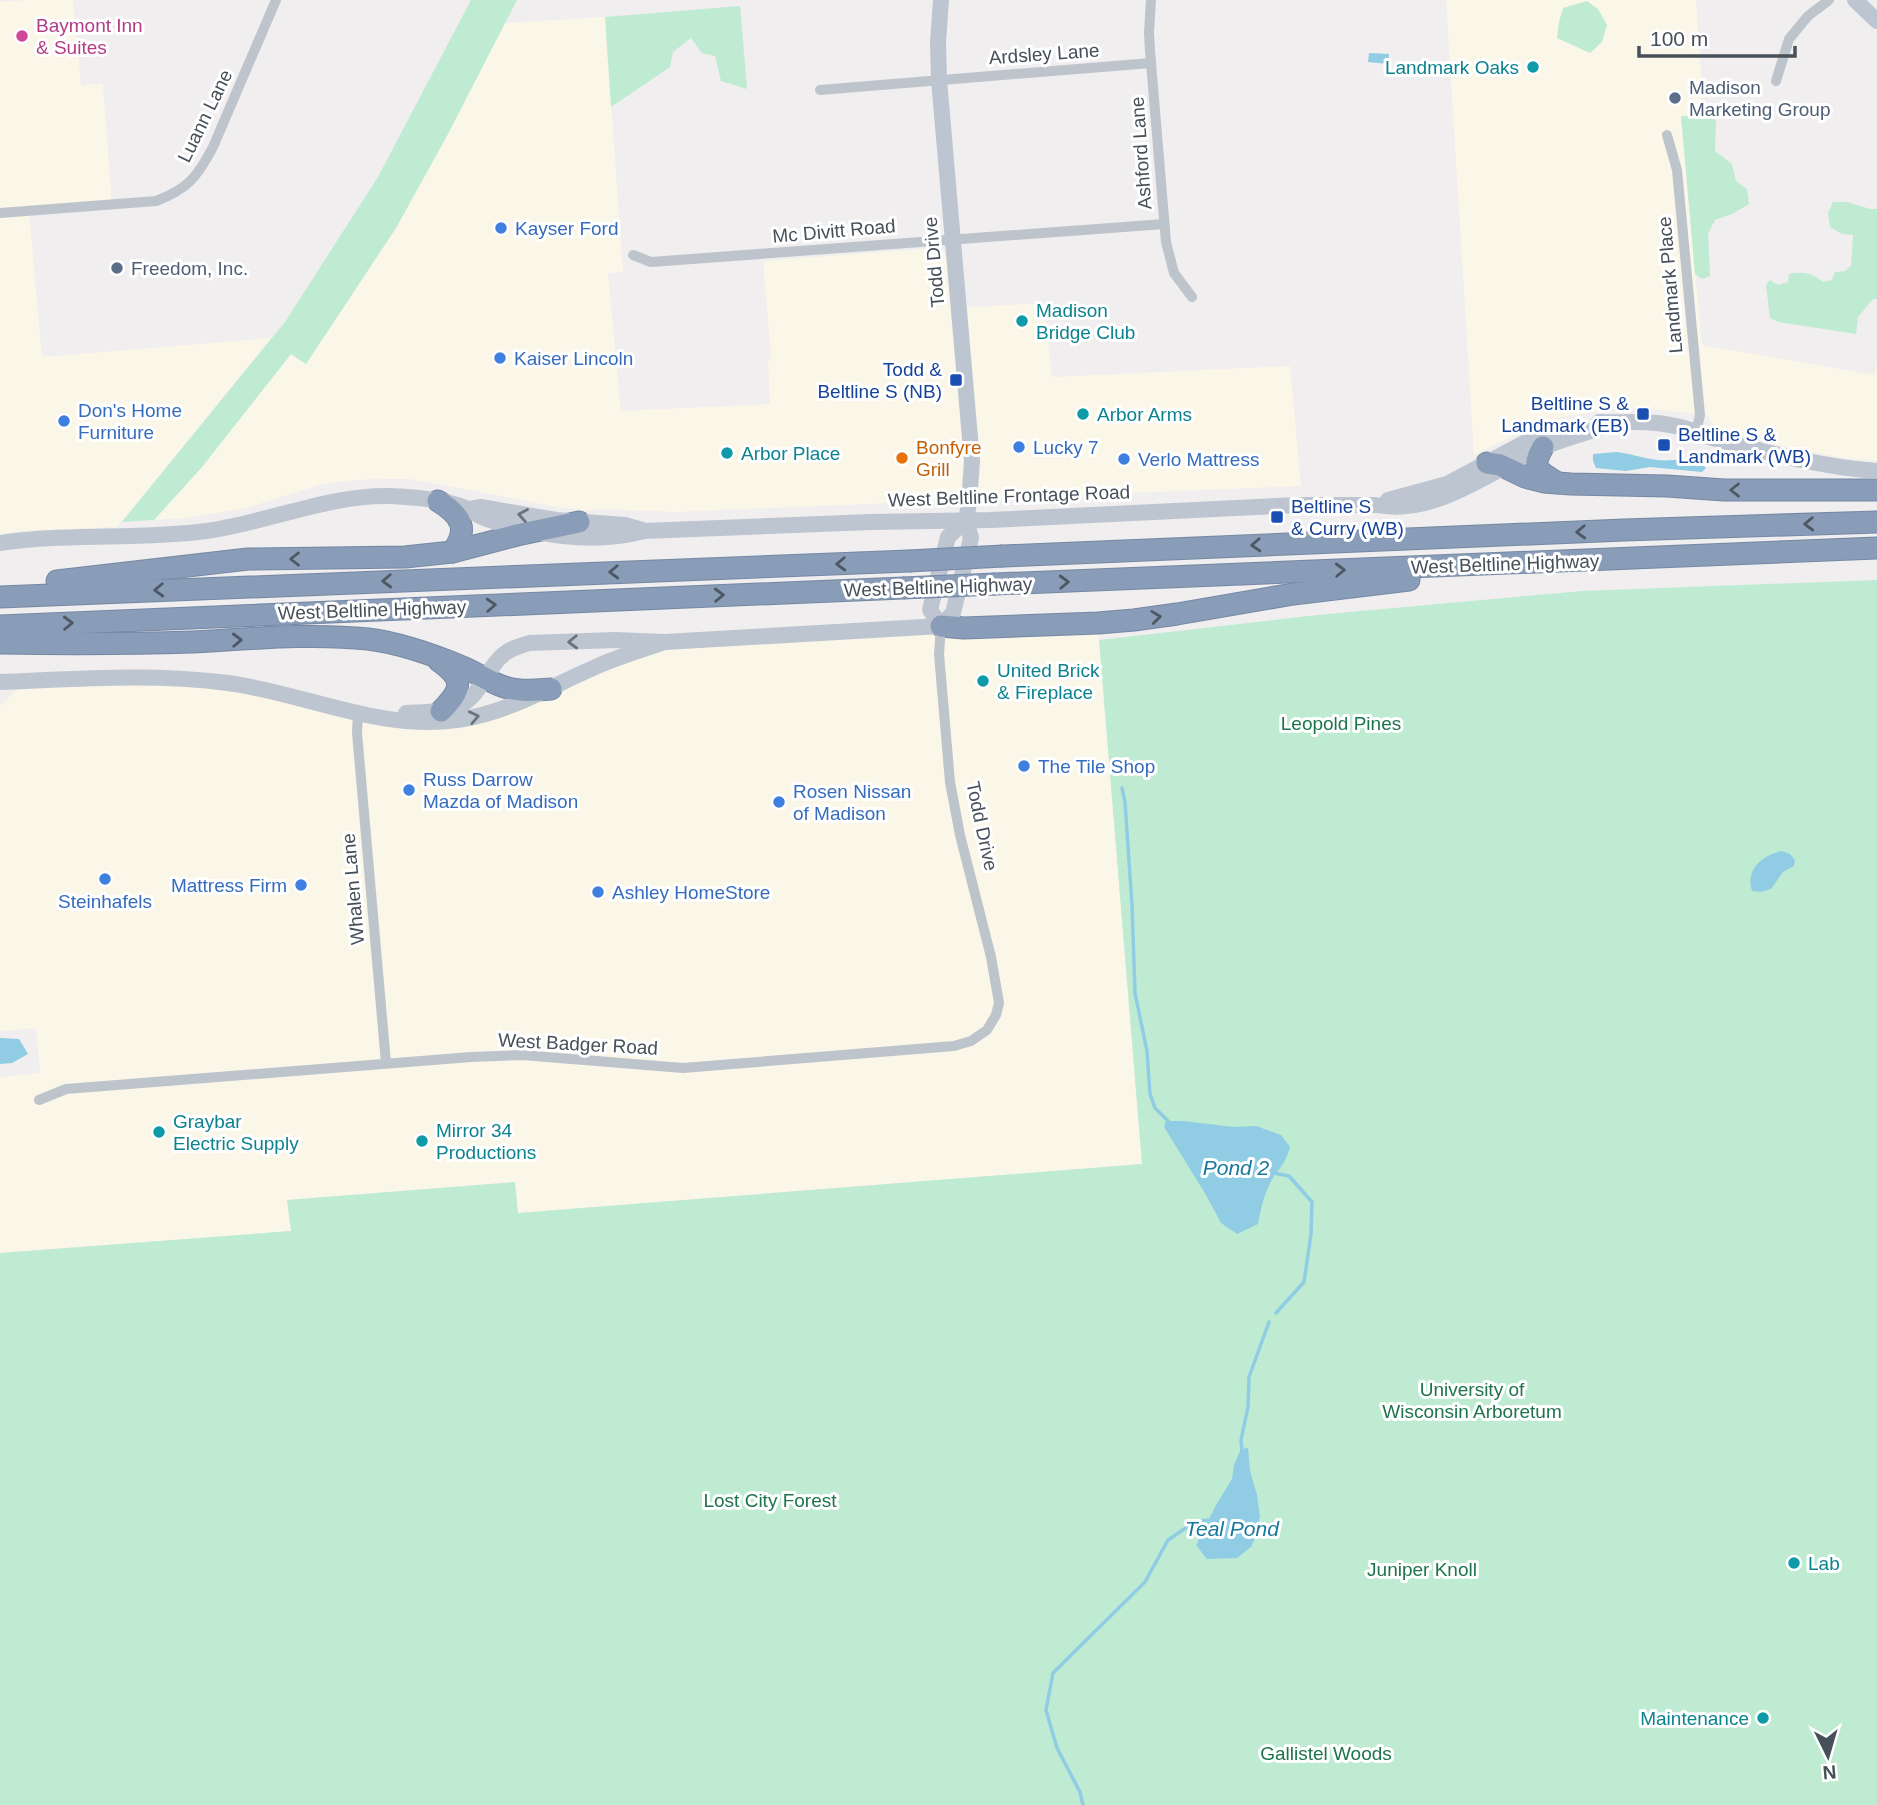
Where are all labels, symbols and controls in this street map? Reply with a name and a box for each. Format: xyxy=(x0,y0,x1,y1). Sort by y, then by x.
scale bar xyxy=(1639,14,1795,58)
place label: Baymont Inn & Suites xyxy=(36,15,143,58)
text: 100 m xyxy=(1650,27,1708,50)
marker: Baymont Inn & Suites xyxy=(14,28,30,44)
street label: Ardsley Lane xyxy=(988,40,1100,68)
place label: Landmark Oaks xyxy=(1385,57,1519,78)
marker: Landmark Oaks xyxy=(1525,59,1541,75)
street label: Luann Lane xyxy=(174,66,236,166)
place label: Madison Marketing Group xyxy=(1689,77,1831,120)
marker: Madison Marketing Group xyxy=(1667,90,1683,106)
street label: Ashford Lane xyxy=(1127,96,1155,210)
street label: Mc Divitt Road xyxy=(772,215,896,247)
street label: Todd Drive xyxy=(920,216,948,308)
street label: Landmark Place xyxy=(1654,216,1686,354)
place label: Kayser Ford xyxy=(515,218,618,239)
marker: Kayser Ford xyxy=(493,220,509,236)
place label: Freedom, Inc. xyxy=(131,258,248,279)
marker: Freedom, Inc. xyxy=(109,260,125,276)
place label: Madison Bridge Club xyxy=(1036,300,1135,343)
marker: Madison Bridge Club xyxy=(1014,313,1030,329)
place label: Kaiser Lincoln xyxy=(514,348,633,369)
marker: Kaiser Lincoln xyxy=(492,350,508,366)
place label: Todd & Beltline S (NB) xyxy=(817,359,942,402)
marker: Todd & Beltline S (NB) xyxy=(948,372,964,388)
place label: Beltline S & Landmark (EB) xyxy=(1501,393,1629,436)
place label: Don's Home Furniture xyxy=(78,400,182,443)
place label: Arbor Arms xyxy=(1097,404,1192,425)
marker: Arbor Arms xyxy=(1075,406,1091,422)
marker: Beltline S & Landmark (EB) xyxy=(1635,406,1651,422)
marker: Don's Home Furniture xyxy=(56,413,72,429)
place label: Beltline S & Landmark (WB) xyxy=(1678,424,1811,467)
place label: Bonfyre Grill xyxy=(916,437,981,480)
place label: Lucky 7 xyxy=(1033,437,1098,458)
marker: Beltline S & Landmark (WB) xyxy=(1656,437,1672,453)
marker: Lucky 7 xyxy=(1011,439,1027,455)
place label: Arbor Place xyxy=(741,443,840,464)
marker: Arbor Place xyxy=(719,445,735,461)
place label: Verlo Mattress xyxy=(1138,449,1259,470)
marker: Bonfyre Grill xyxy=(894,450,910,466)
marker: Verlo Mattress xyxy=(1116,451,1132,467)
street label: West Beltline Frontage Road xyxy=(887,481,1131,511)
one-way arrow xyxy=(1730,482,1741,497)
place label: Beltline S & Curry (WB) xyxy=(1291,496,1404,539)
one-way arrow xyxy=(517,508,529,523)
marker: Beltline S & Curry (WB) xyxy=(1269,509,1285,525)
one-way arrow xyxy=(1803,517,1814,532)
one-way arrow xyxy=(1576,525,1587,540)
one-way arrow xyxy=(1250,538,1261,553)
street label: West Beltline Highway xyxy=(1410,550,1600,578)
one-way arrow xyxy=(289,551,299,567)
one-way arrow xyxy=(836,556,847,571)
one-way arrow xyxy=(1335,563,1346,578)
one-way arrow xyxy=(608,565,619,580)
one-way arrow xyxy=(381,573,392,588)
street label: West Beltline Highway xyxy=(843,573,1033,601)
one-way arrow xyxy=(1058,574,1069,589)
one-way arrow xyxy=(154,583,165,598)
one-way arrow xyxy=(713,588,724,603)
street label: West Beltline Highway xyxy=(277,596,467,624)
one-way arrow xyxy=(486,598,497,613)
one-way arrow xyxy=(1150,610,1162,625)
one-way arrow xyxy=(63,616,74,631)
one-way arrow xyxy=(232,632,243,647)
one-way arrow xyxy=(567,634,578,649)
place label: United Brick & Fireplace xyxy=(997,660,1100,703)
marker: United Brick & Fireplace xyxy=(975,673,991,689)
one-way arrow xyxy=(468,710,480,725)
park label: Leopold Pines xyxy=(1281,713,1401,734)
place label: The Tile Shop xyxy=(1038,756,1155,777)
marker: The Tile Shop xyxy=(1016,758,1032,774)
place label: Russ Darrow Mazda of Madison xyxy=(423,769,578,812)
street label: Todd Drive xyxy=(962,779,1002,873)
place label: Rosen Nissan of Madison xyxy=(793,781,911,824)
marker: Russ Darrow Mazda of Madison xyxy=(401,782,417,798)
marker: Rosen Nissan of Madison xyxy=(771,794,787,810)
street label: Whalen Lane xyxy=(338,832,368,946)
marker: Steinhafels xyxy=(97,871,113,887)
place label: Mattress Firm xyxy=(171,875,287,896)
marker: Mattress Firm xyxy=(293,877,309,893)
place label: Ashley HomeStore xyxy=(612,882,770,903)
marker: Ashley HomeStore xyxy=(590,884,606,900)
place label: Steinhafels xyxy=(58,891,152,912)
street label: West Badger Road xyxy=(497,1029,659,1059)
place label: Graybar Electric Supply xyxy=(173,1111,299,1154)
place label: Mirror 34 Productions xyxy=(436,1120,536,1163)
marker: Graybar Electric Supply xyxy=(151,1124,167,1140)
marker: Mirror 34 Productions xyxy=(414,1133,430,1149)
water label: Pond 2 xyxy=(1203,1156,1270,1179)
park label: University of Wisconsin Arboretum xyxy=(1382,1379,1562,1422)
park label: Lost City Forest xyxy=(703,1490,837,1511)
water label: Teal Pond xyxy=(1185,1517,1280,1540)
place label: Lab xyxy=(1808,1553,1840,1574)
marker: Lab xyxy=(1786,1555,1802,1571)
park label: Juniper Knoll xyxy=(1367,1559,1477,1580)
place label: Maintenance xyxy=(1640,1708,1749,1729)
marker: Maintenance xyxy=(1755,1710,1771,1726)
north arrow xyxy=(1793,1721,1863,1791)
park label: Gallistel Woods xyxy=(1260,1743,1392,1764)
text: N xyxy=(1822,1761,1837,1783)

